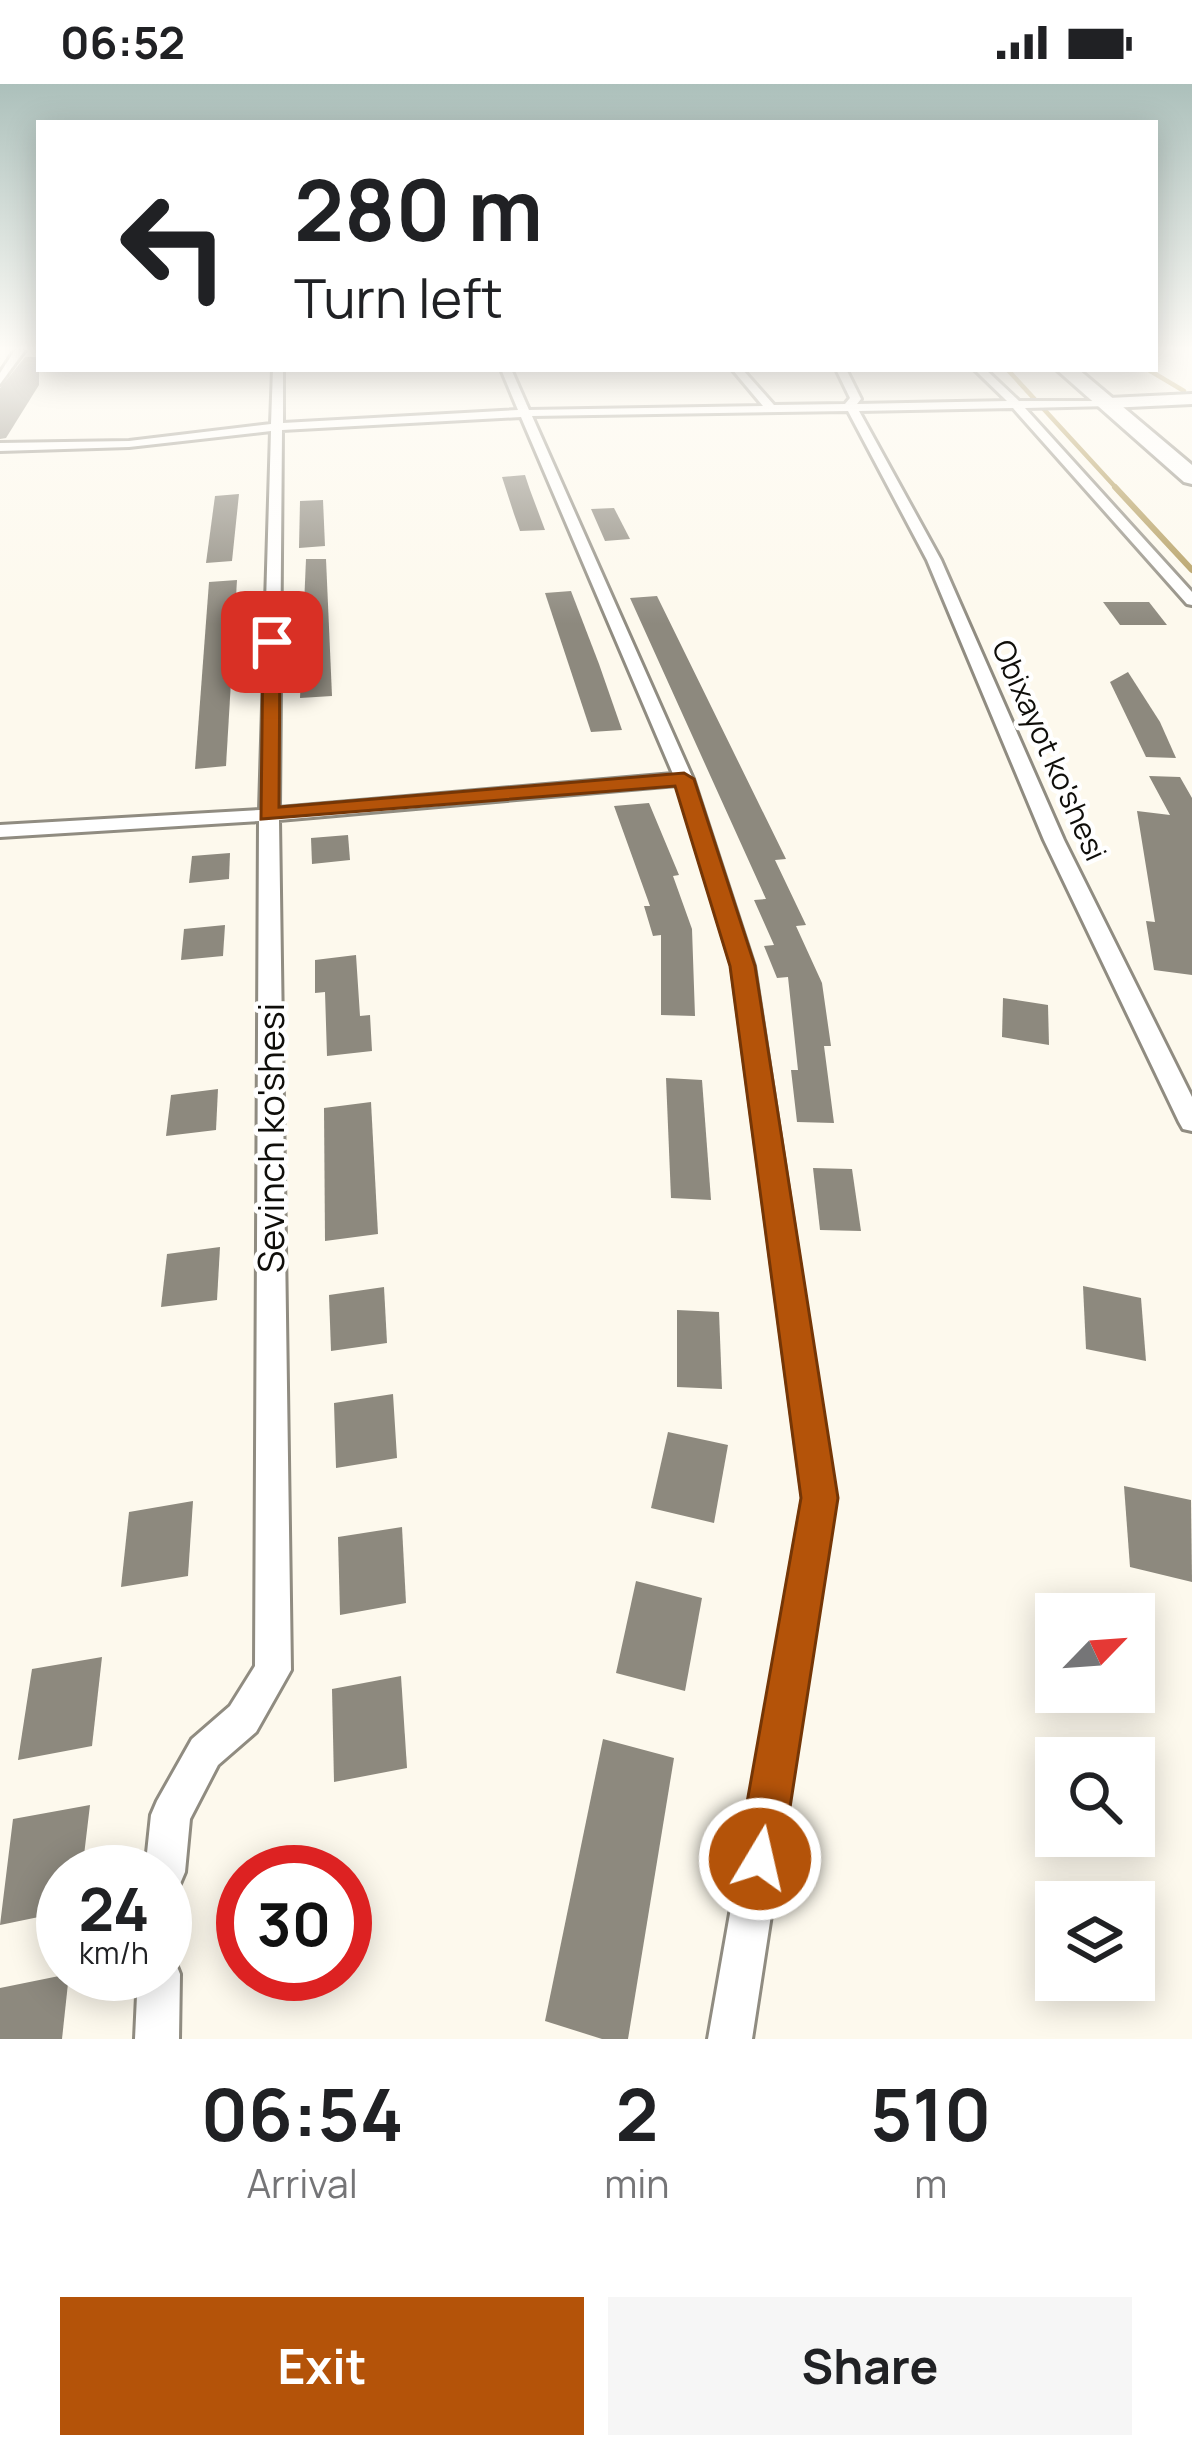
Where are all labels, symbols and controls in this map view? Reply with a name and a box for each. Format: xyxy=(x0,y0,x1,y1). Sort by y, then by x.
text: 06:52 xyxy=(60,11,185,73)
text: 280 m xyxy=(294,151,543,266)
icon: left xyxy=(96,168,252,324)
text: Turn left xyxy=(294,260,503,334)
pin xyxy=(221,591,323,693)
icon: arrive xyxy=(239,609,305,675)
street label: Obixayot ko'shesi xyxy=(983,633,1117,867)
street label: Sevinch ko'shesi xyxy=(246,1003,295,1273)
north arrow xyxy=(1035,1593,1155,1713)
map controls xyxy=(1035,1593,1155,2001)
button: search xyxy=(1035,1737,1155,1857)
position arrow xyxy=(697,1796,823,1922)
speed limit sign: 30 xyxy=(216,1845,372,2001)
text: 24 xyxy=(78,1867,150,1949)
button: layers xyxy=(1035,1881,1155,2001)
text: km/h xyxy=(79,1932,149,1973)
text: 06:54 xyxy=(201,2064,403,2163)
text: 2 xyxy=(615,2064,658,2163)
text: 510 xyxy=(870,2064,991,2163)
text: Arrival xyxy=(246,2156,358,2210)
text: min xyxy=(604,2156,670,2210)
text: m xyxy=(914,2156,947,2210)
button: Exit xyxy=(60,2297,584,2435)
button: Share xyxy=(608,2297,1132,2435)

